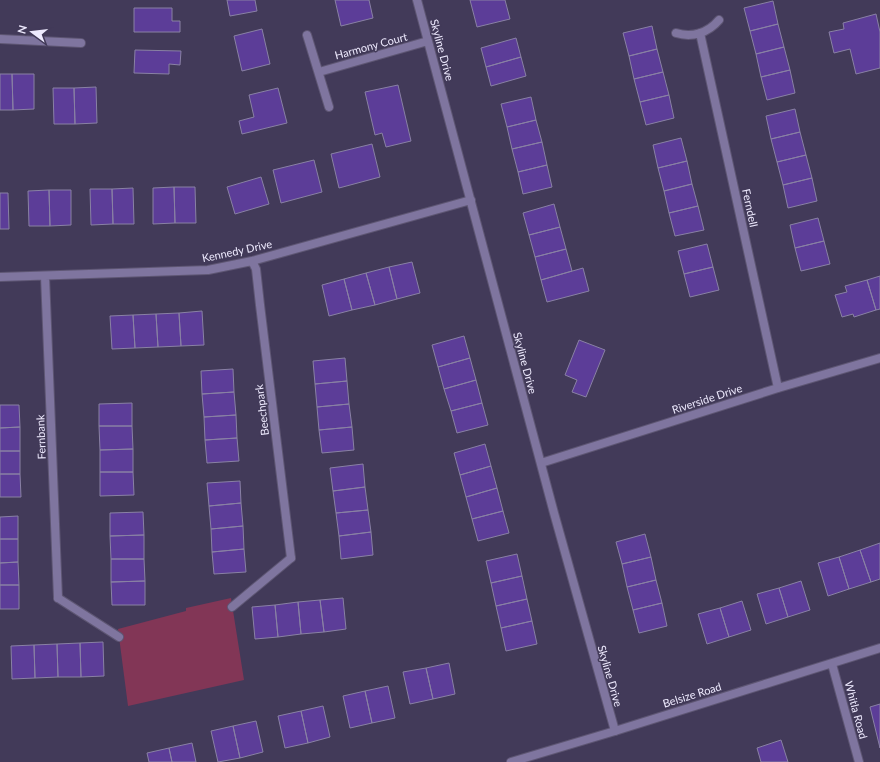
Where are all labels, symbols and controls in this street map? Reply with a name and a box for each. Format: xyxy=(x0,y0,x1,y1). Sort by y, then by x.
north arrow xyxy=(12,12,52,52)
street label: Skyline Drive xyxy=(428,18,457,82)
text: N xyxy=(14,24,29,35)
street label: Harmony Court xyxy=(333,30,409,61)
street label: Ferndell xyxy=(740,188,761,228)
street label: Kennedy Drive xyxy=(201,237,273,264)
street label: Skyline Drive xyxy=(511,331,540,395)
street label: Riverside Drive xyxy=(670,381,744,416)
street label: Beechpark xyxy=(252,383,271,436)
street label: Fernbank xyxy=(33,414,48,460)
street label: Skyline Drive xyxy=(596,644,626,708)
street label: Belsize Road xyxy=(661,679,723,710)
street label: Whitla Road xyxy=(843,680,870,740)

